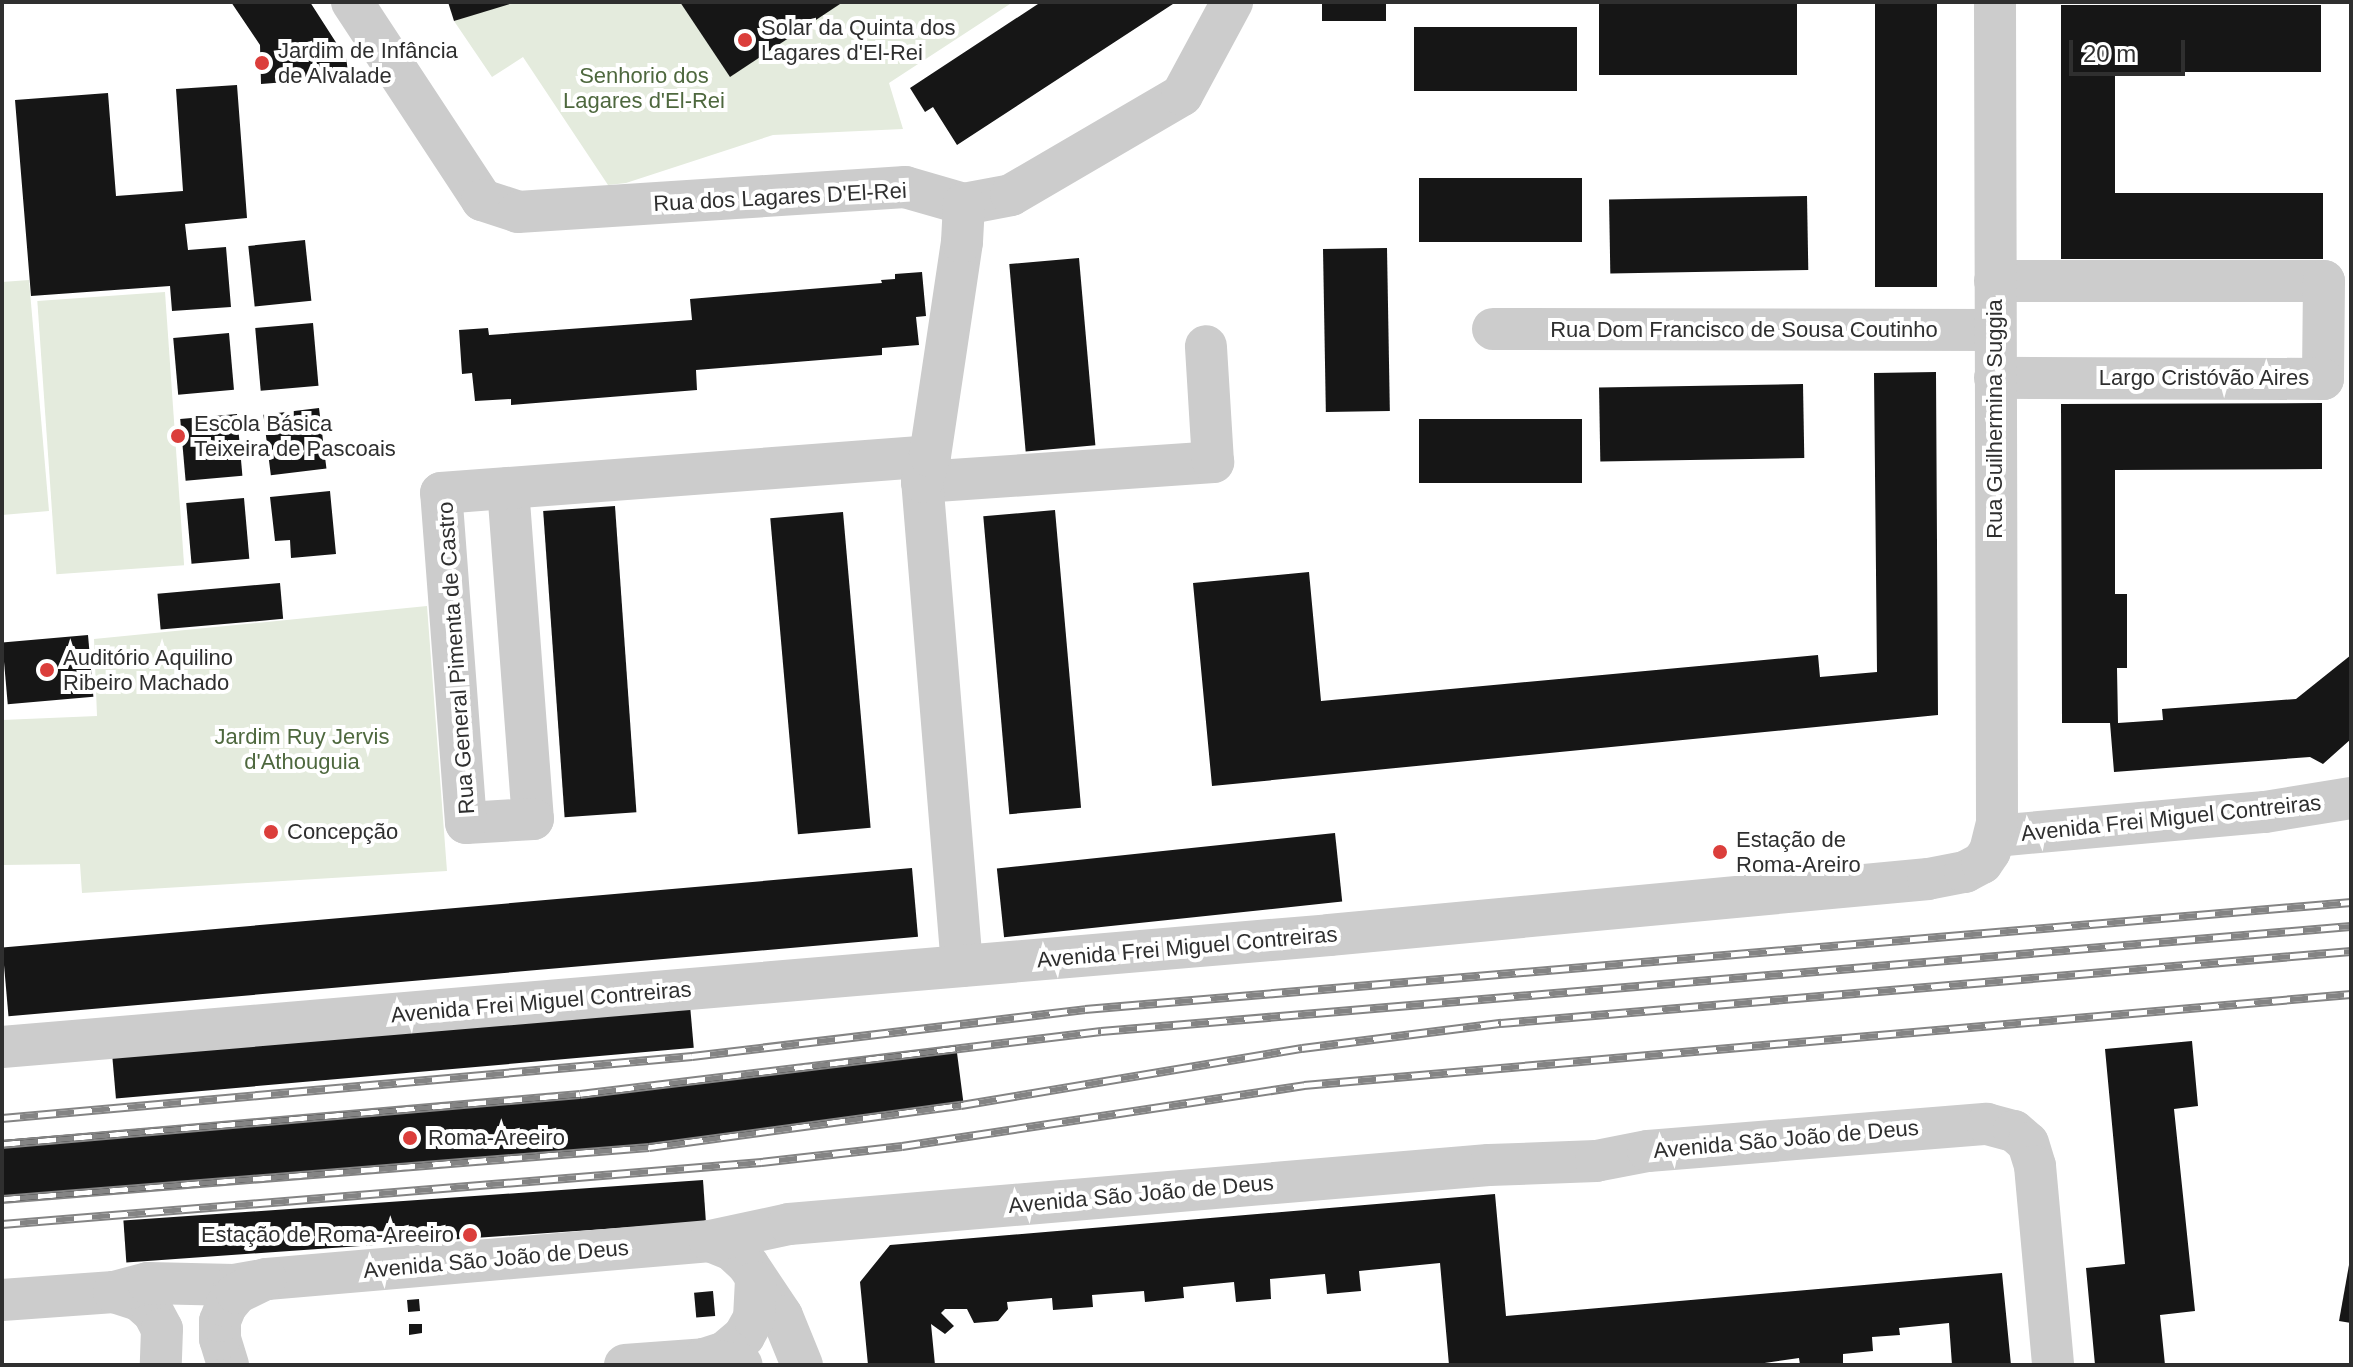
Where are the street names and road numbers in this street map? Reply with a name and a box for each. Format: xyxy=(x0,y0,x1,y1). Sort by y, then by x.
street label: Rua dos Lagares D'El-Rei xyxy=(653,177,907,217)
street label: Rua Guilhermina Suggia xyxy=(1982,299,2008,539)
street label: Rua Dom Francisco de Sousa Coutinho xyxy=(1550,317,1938,343)
street label: Largo Cristóvão Aires xyxy=(2098,365,2310,391)
street label: Rua General Pimenta de Castro xyxy=(432,501,480,815)
street label: Avenida Frei Miguel Contreiras xyxy=(2020,789,2322,847)
street label: Avenida Frei Miguel Contreiras xyxy=(1036,921,1338,973)
street label: Avenida Frei Miguel Contreiras xyxy=(390,976,692,1028)
street label: Avenida São João de Deus xyxy=(1652,1114,1920,1164)
street label: Avenida São João de Deus xyxy=(1007,1169,1275,1219)
street label: Avenida São João de Deus xyxy=(362,1234,630,1284)

